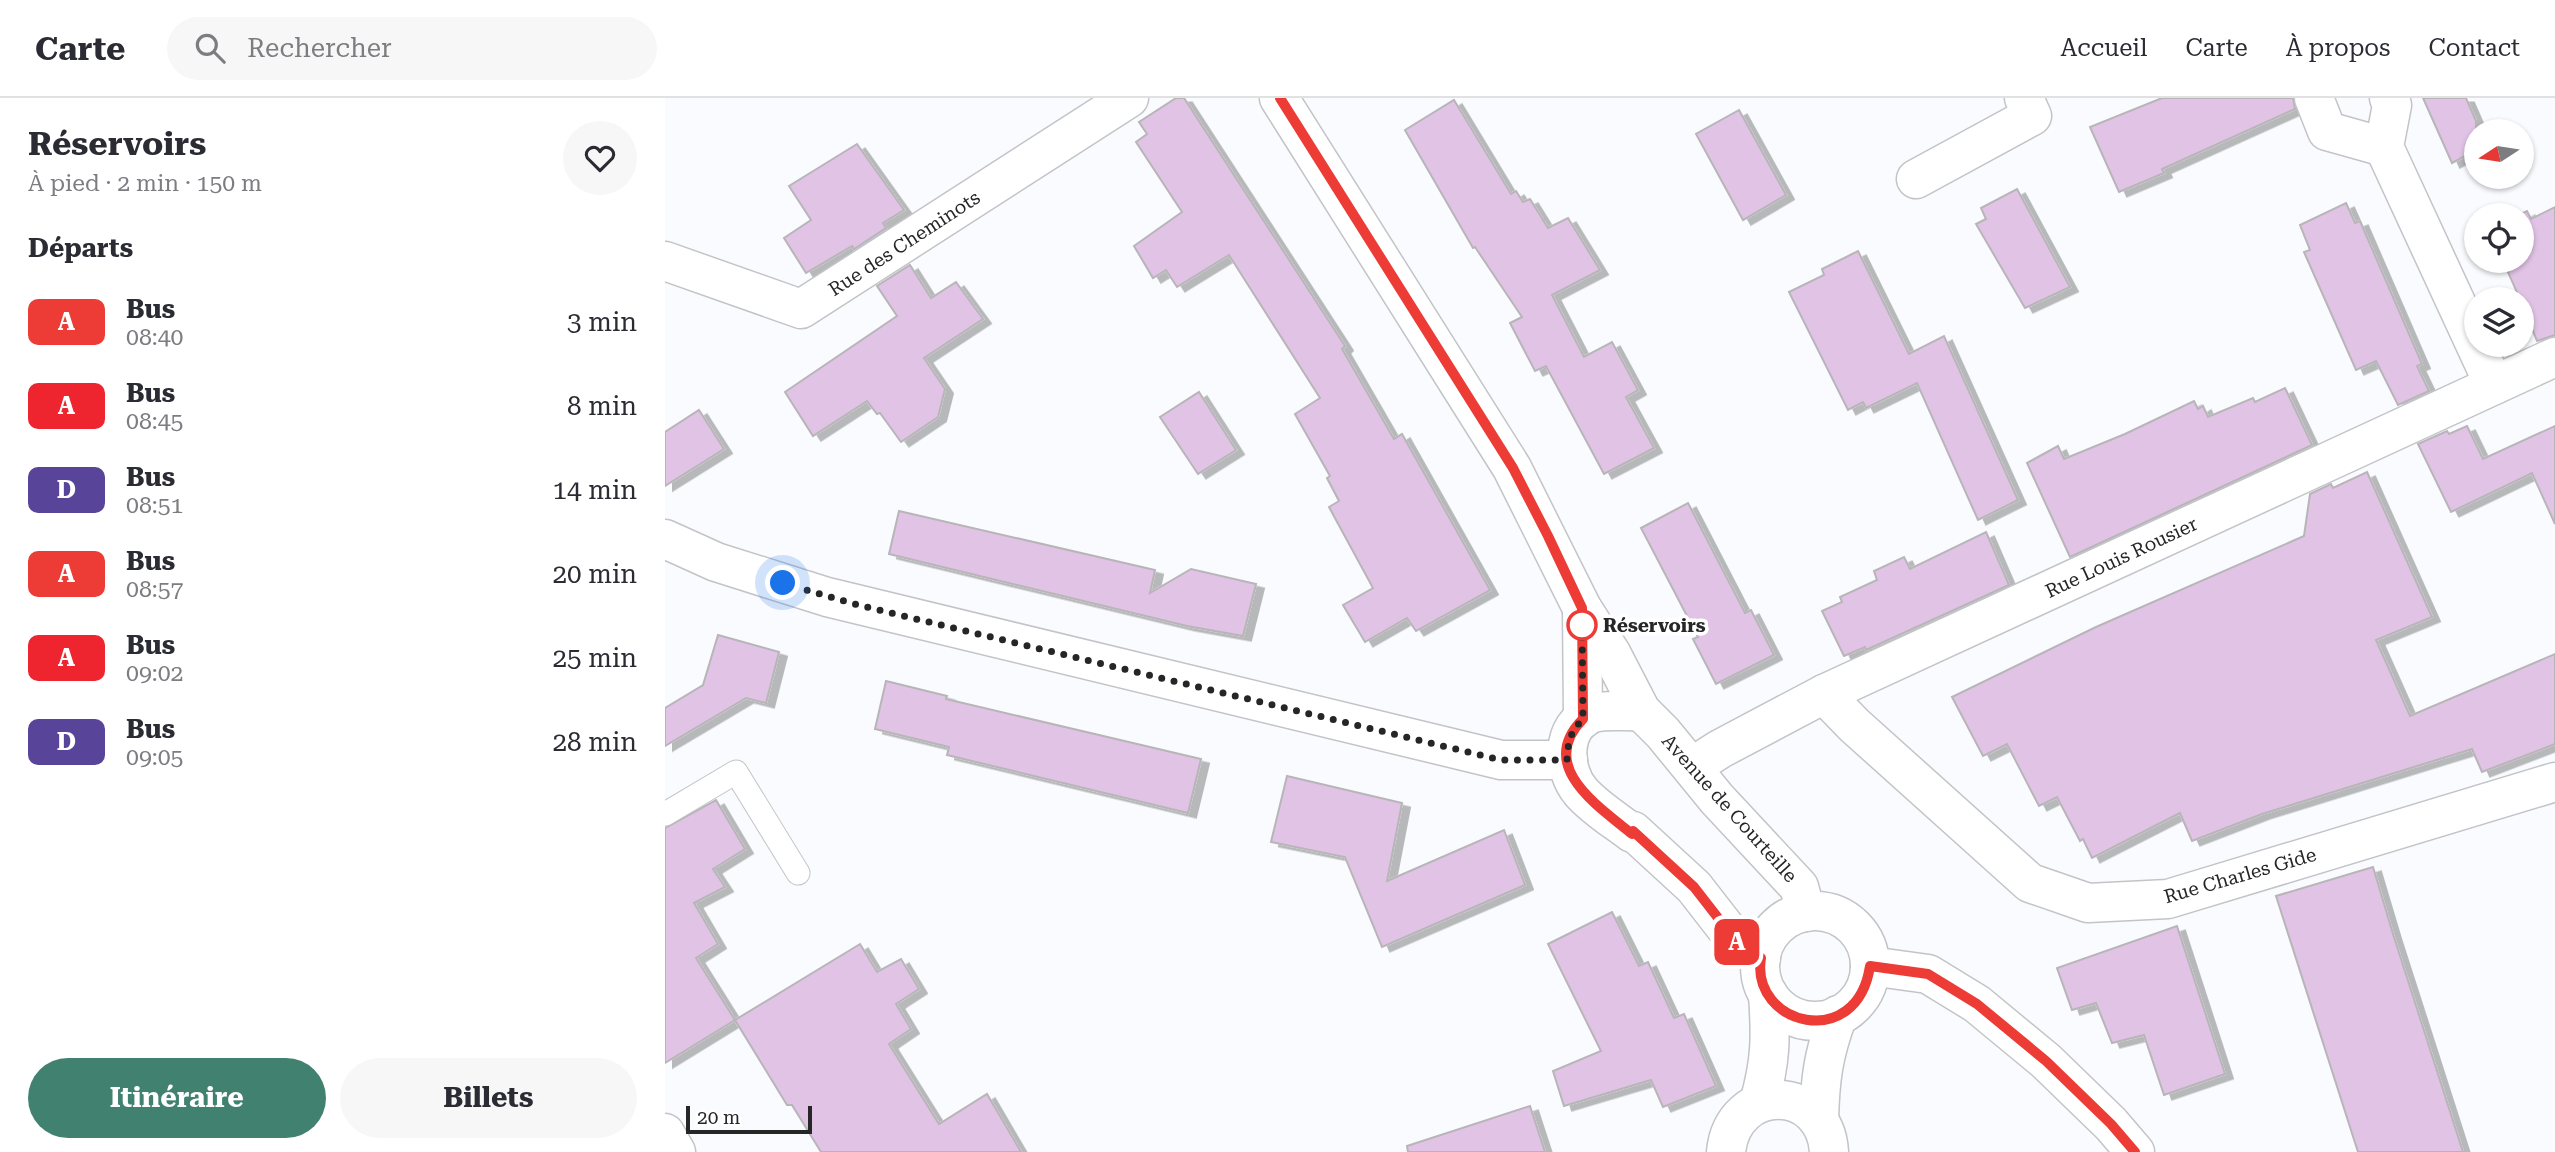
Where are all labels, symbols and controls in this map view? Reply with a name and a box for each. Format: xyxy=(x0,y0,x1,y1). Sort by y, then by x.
search box xyxy=(167,17,657,80)
text: Carte xyxy=(35,29,125,68)
icon: search xyxy=(191,29,229,67)
text: Rechercher xyxy=(247,33,392,63)
text: Accueil xyxy=(2061,34,2147,62)
text: Carte xyxy=(2185,34,2248,62)
text: À propos xyxy=(2286,34,2390,62)
text: Contact xyxy=(2428,34,2520,62)
north arrow xyxy=(2464,119,2534,189)
map controls xyxy=(2464,119,2534,357)
button: heart xyxy=(563,121,637,195)
text: Réservoirs xyxy=(28,124,206,163)
text: À pied · 2 min · 150 m xyxy=(28,170,262,197)
street label: Rue des Cheminots xyxy=(824,186,984,301)
button: locate xyxy=(2464,203,2534,273)
text: Départs xyxy=(28,233,133,263)
button: layers xyxy=(2464,287,2534,357)
text: Bus xyxy=(126,294,175,324)
text: 3 min xyxy=(567,307,637,337)
text: A xyxy=(58,308,75,336)
text: 08:40 xyxy=(126,324,183,351)
text: Bus xyxy=(126,378,175,408)
text: 8 min xyxy=(567,391,637,421)
text: A xyxy=(58,392,75,420)
text: 08:45 xyxy=(126,408,183,435)
text: Bus xyxy=(126,462,175,492)
text: 14 min xyxy=(553,475,637,505)
text: D xyxy=(57,476,76,504)
text: 08:51 xyxy=(126,492,183,519)
street label: Rue Louis Rousier xyxy=(2042,512,2201,603)
text: Bus xyxy=(126,546,175,576)
text: 20 min xyxy=(553,559,637,589)
text: A xyxy=(58,560,75,588)
your location xyxy=(765,565,800,600)
text: 08:57 xyxy=(126,576,183,603)
marker: Réservoirs xyxy=(1567,610,1597,640)
place label: Réservoirs xyxy=(1603,614,1706,637)
text: Bus xyxy=(126,630,175,660)
text: 25 min xyxy=(553,643,637,673)
text: A xyxy=(58,644,75,672)
text: 09:02 xyxy=(126,660,183,687)
text: Bus xyxy=(126,714,175,744)
text: 28 min xyxy=(553,727,637,757)
text: D xyxy=(57,728,76,756)
street label: Avenue de Courteille xyxy=(1657,730,1802,887)
text: 09:05 xyxy=(126,744,183,771)
street label: Rue Charles Gide xyxy=(2161,843,2319,908)
line badge: A xyxy=(1714,919,1760,965)
text: A xyxy=(1728,928,1746,956)
button: Itinéraire xyxy=(28,1058,326,1138)
button: Billets xyxy=(340,1058,637,1138)
scale bar xyxy=(686,1103,812,1135)
text: 20 m xyxy=(697,1106,740,1129)

